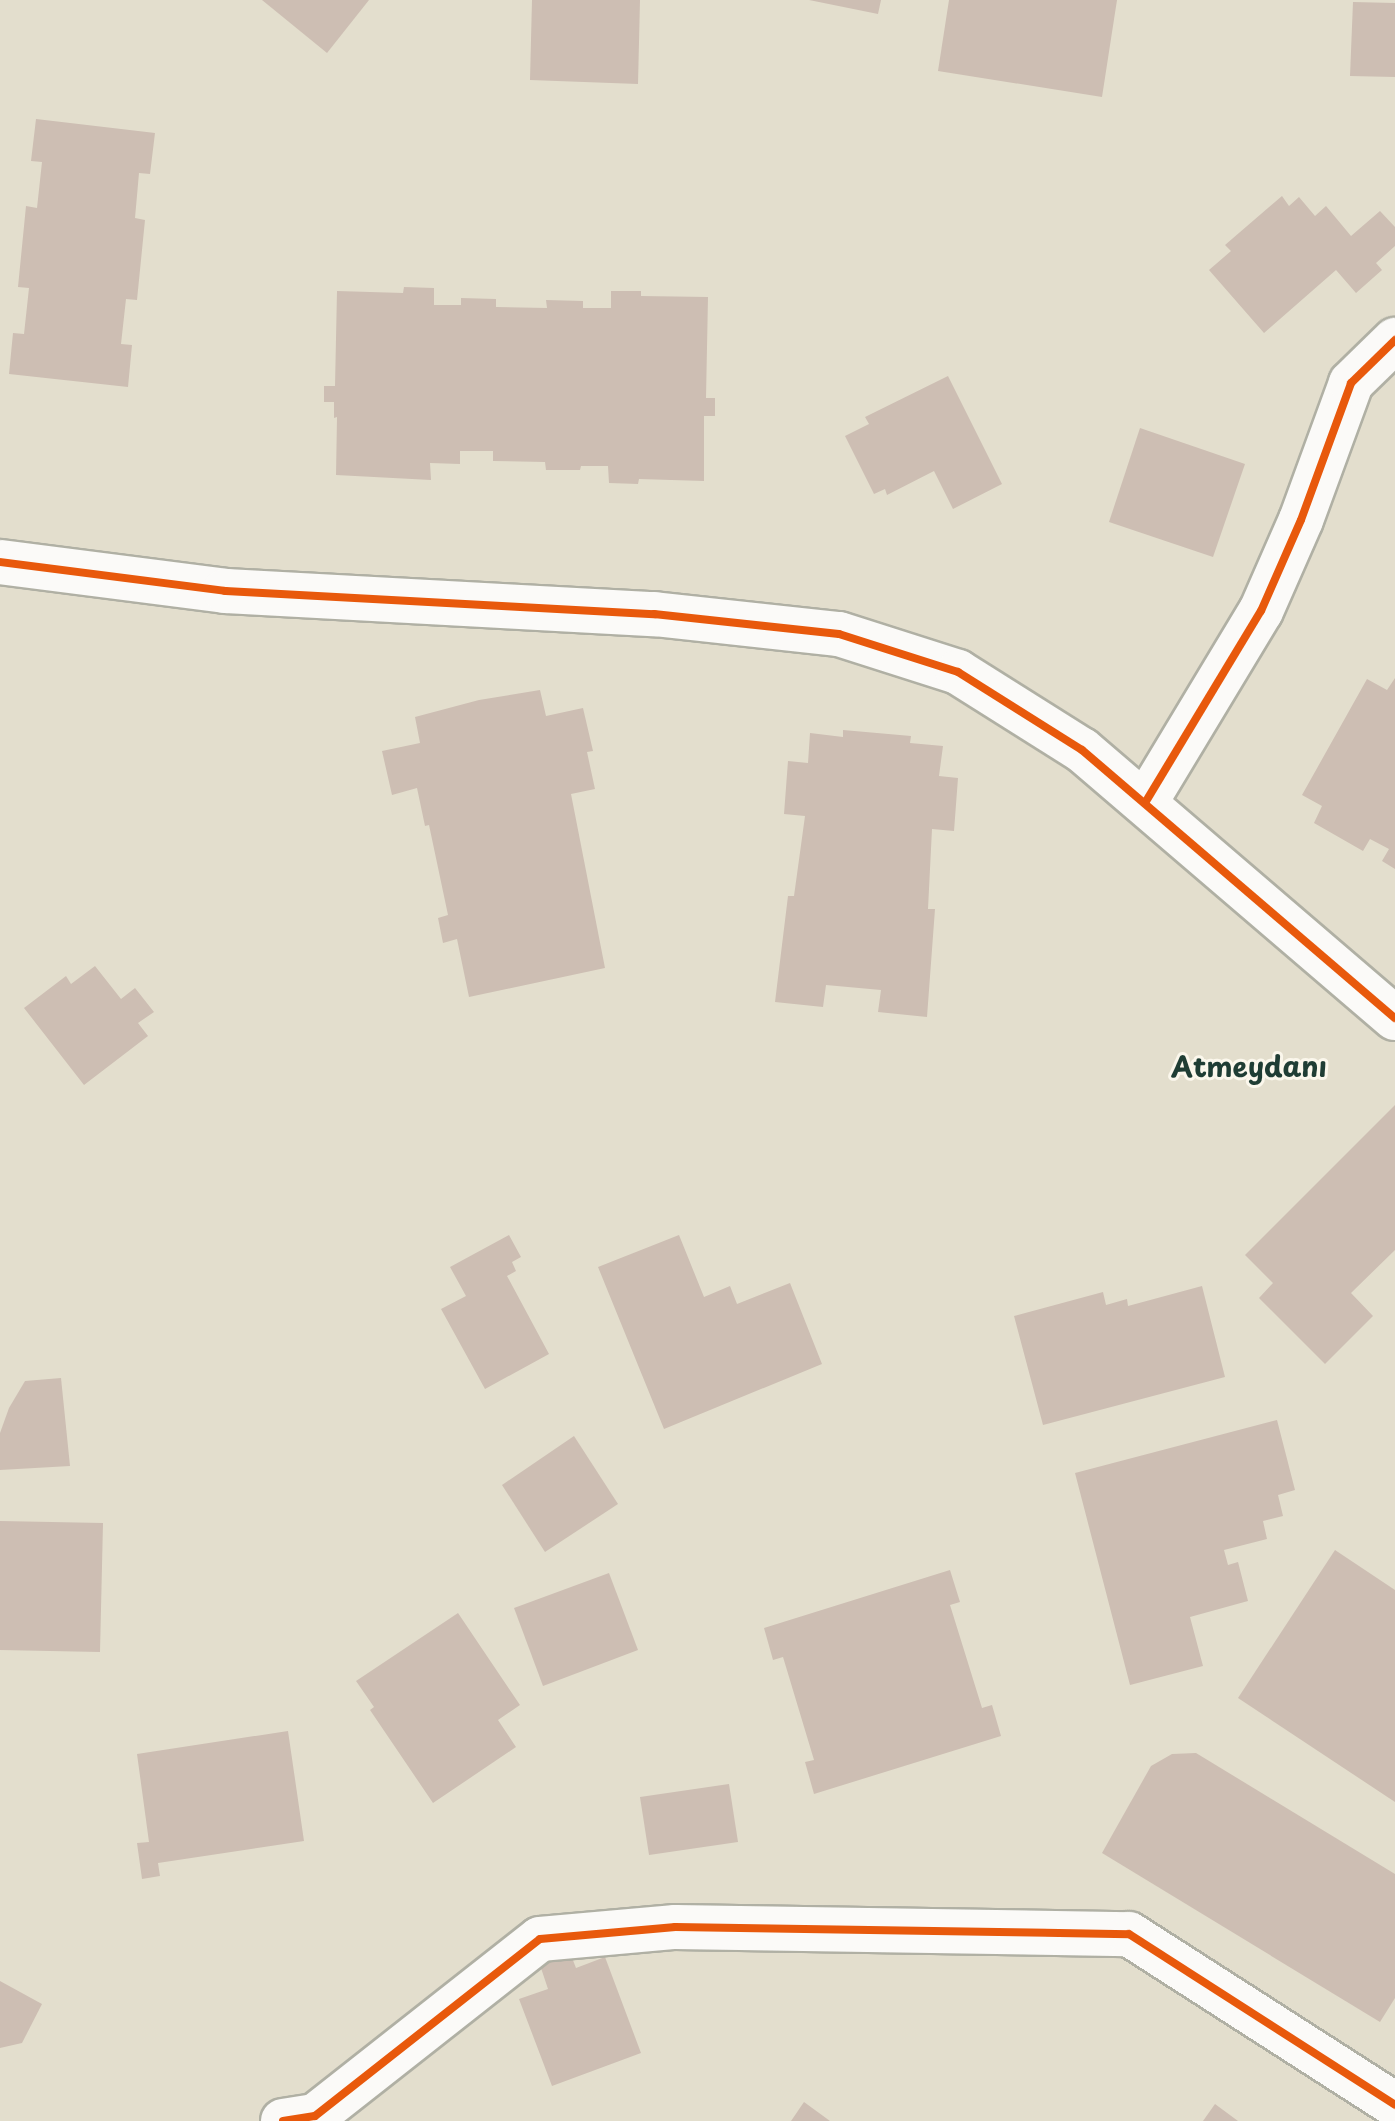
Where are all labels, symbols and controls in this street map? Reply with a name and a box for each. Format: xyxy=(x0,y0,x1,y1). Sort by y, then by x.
district label: Atmeydanı xyxy=(1171,1049,1327,1083)

